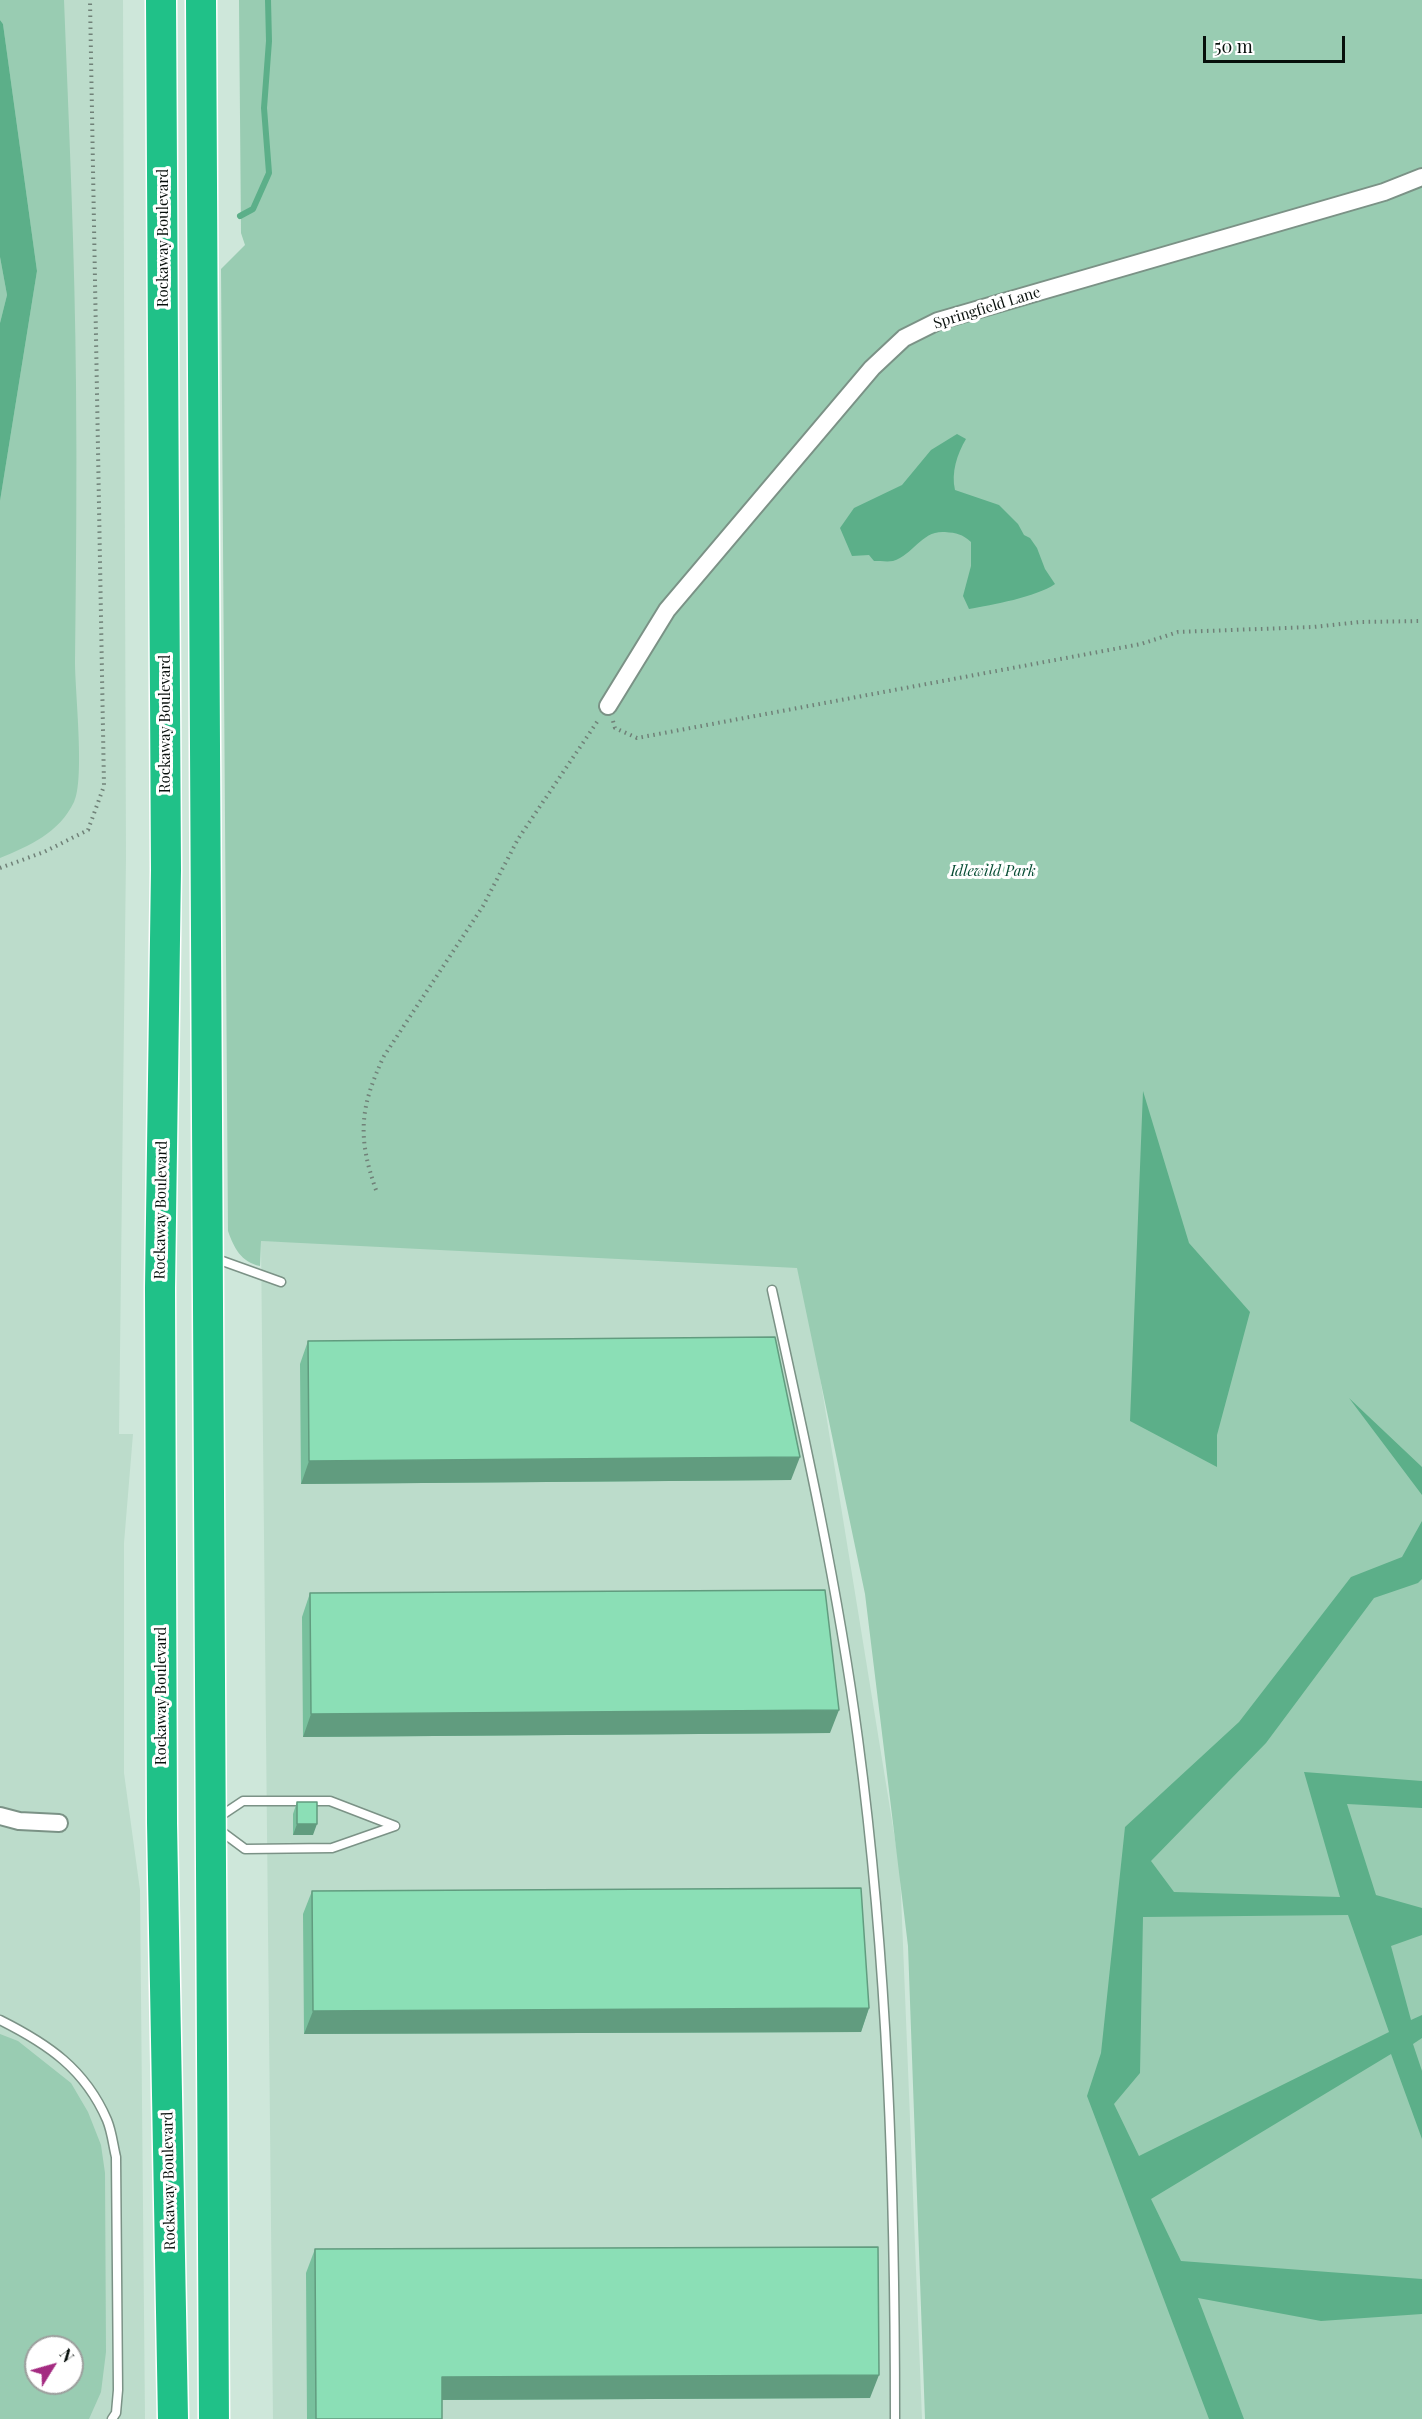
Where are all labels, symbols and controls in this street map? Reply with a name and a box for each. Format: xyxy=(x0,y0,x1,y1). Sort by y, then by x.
scale bar xyxy=(1206,24,1348,62)
text: 50 m xyxy=(1214,34,1253,58)
street label: Rockaway Boulevard xyxy=(154,169,172,307)
street label: Springfield Lane xyxy=(931,283,1043,333)
street label: Rockaway Boulevard xyxy=(156,655,174,793)
park label: Idlewild Park xyxy=(950,862,1036,880)
street label: Rockaway Boulevard xyxy=(151,1141,171,1279)
street label: Rockaway Boulevard xyxy=(152,1627,170,1765)
street label: Rockaway Boulevard xyxy=(159,2112,179,2250)
north arrow xyxy=(24,2335,84,2395)
text: N xyxy=(55,2344,79,2366)

